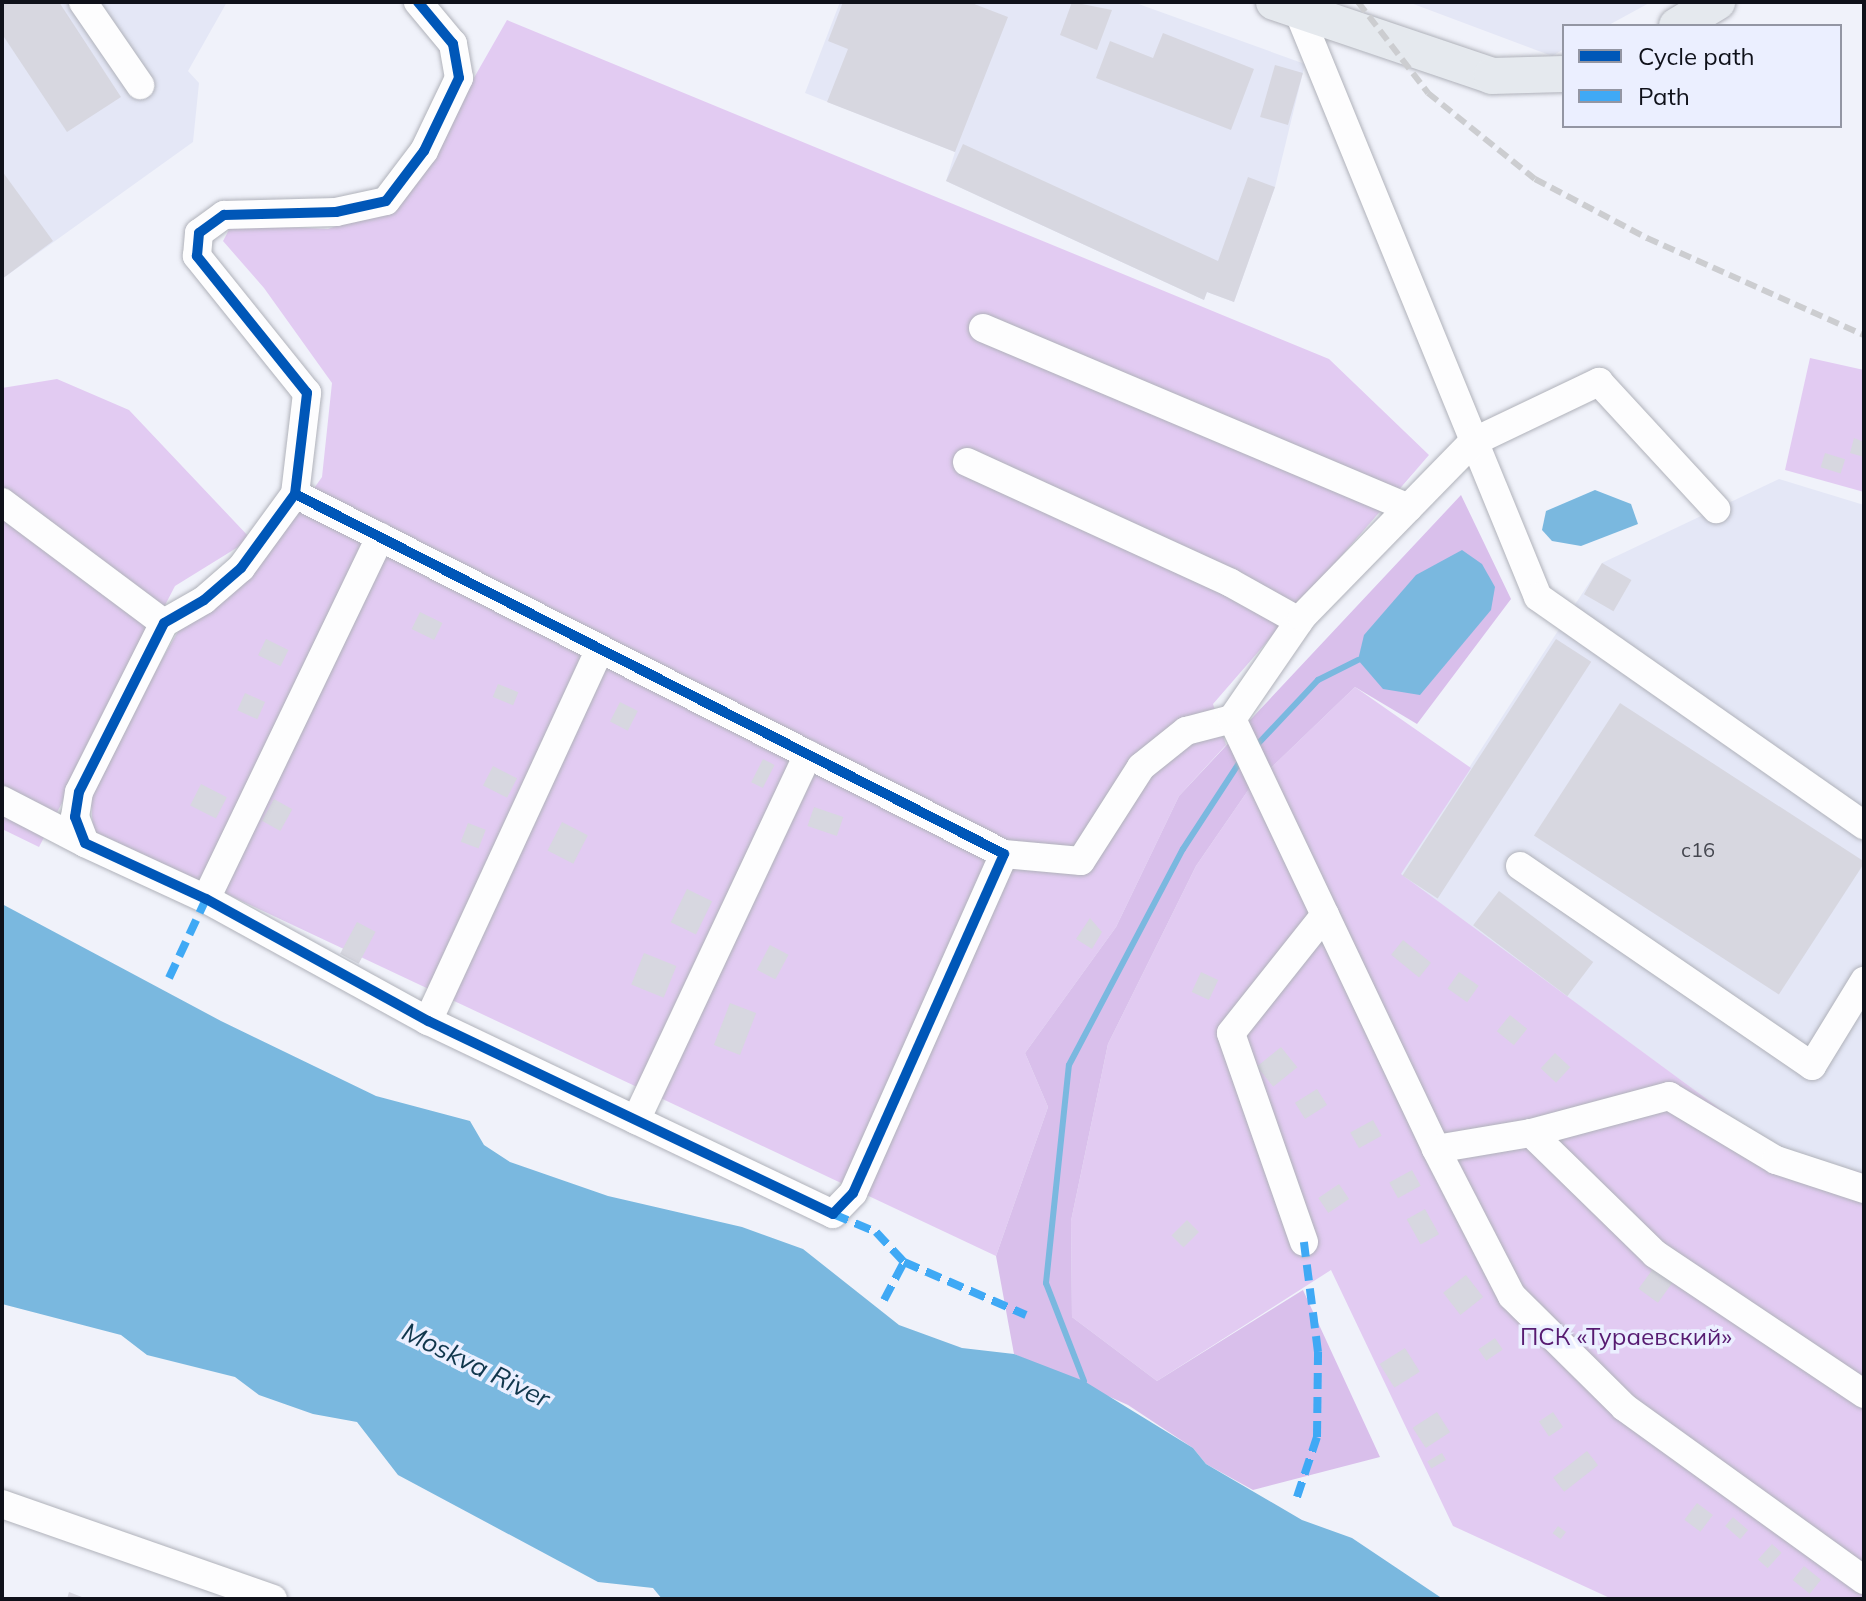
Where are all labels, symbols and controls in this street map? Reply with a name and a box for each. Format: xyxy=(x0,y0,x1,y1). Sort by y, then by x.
legend xyxy=(1562,24,1842,128)
text: Cycle path xyxy=(1638,41,1755,71)
text: Path xyxy=(1638,81,1690,111)
house number: с16 xyxy=(1681,837,1715,861)
water label: Moskva River xyxy=(397,1316,555,1414)
park label: ПСК «Тураевский» xyxy=(1520,1323,1732,1351)

